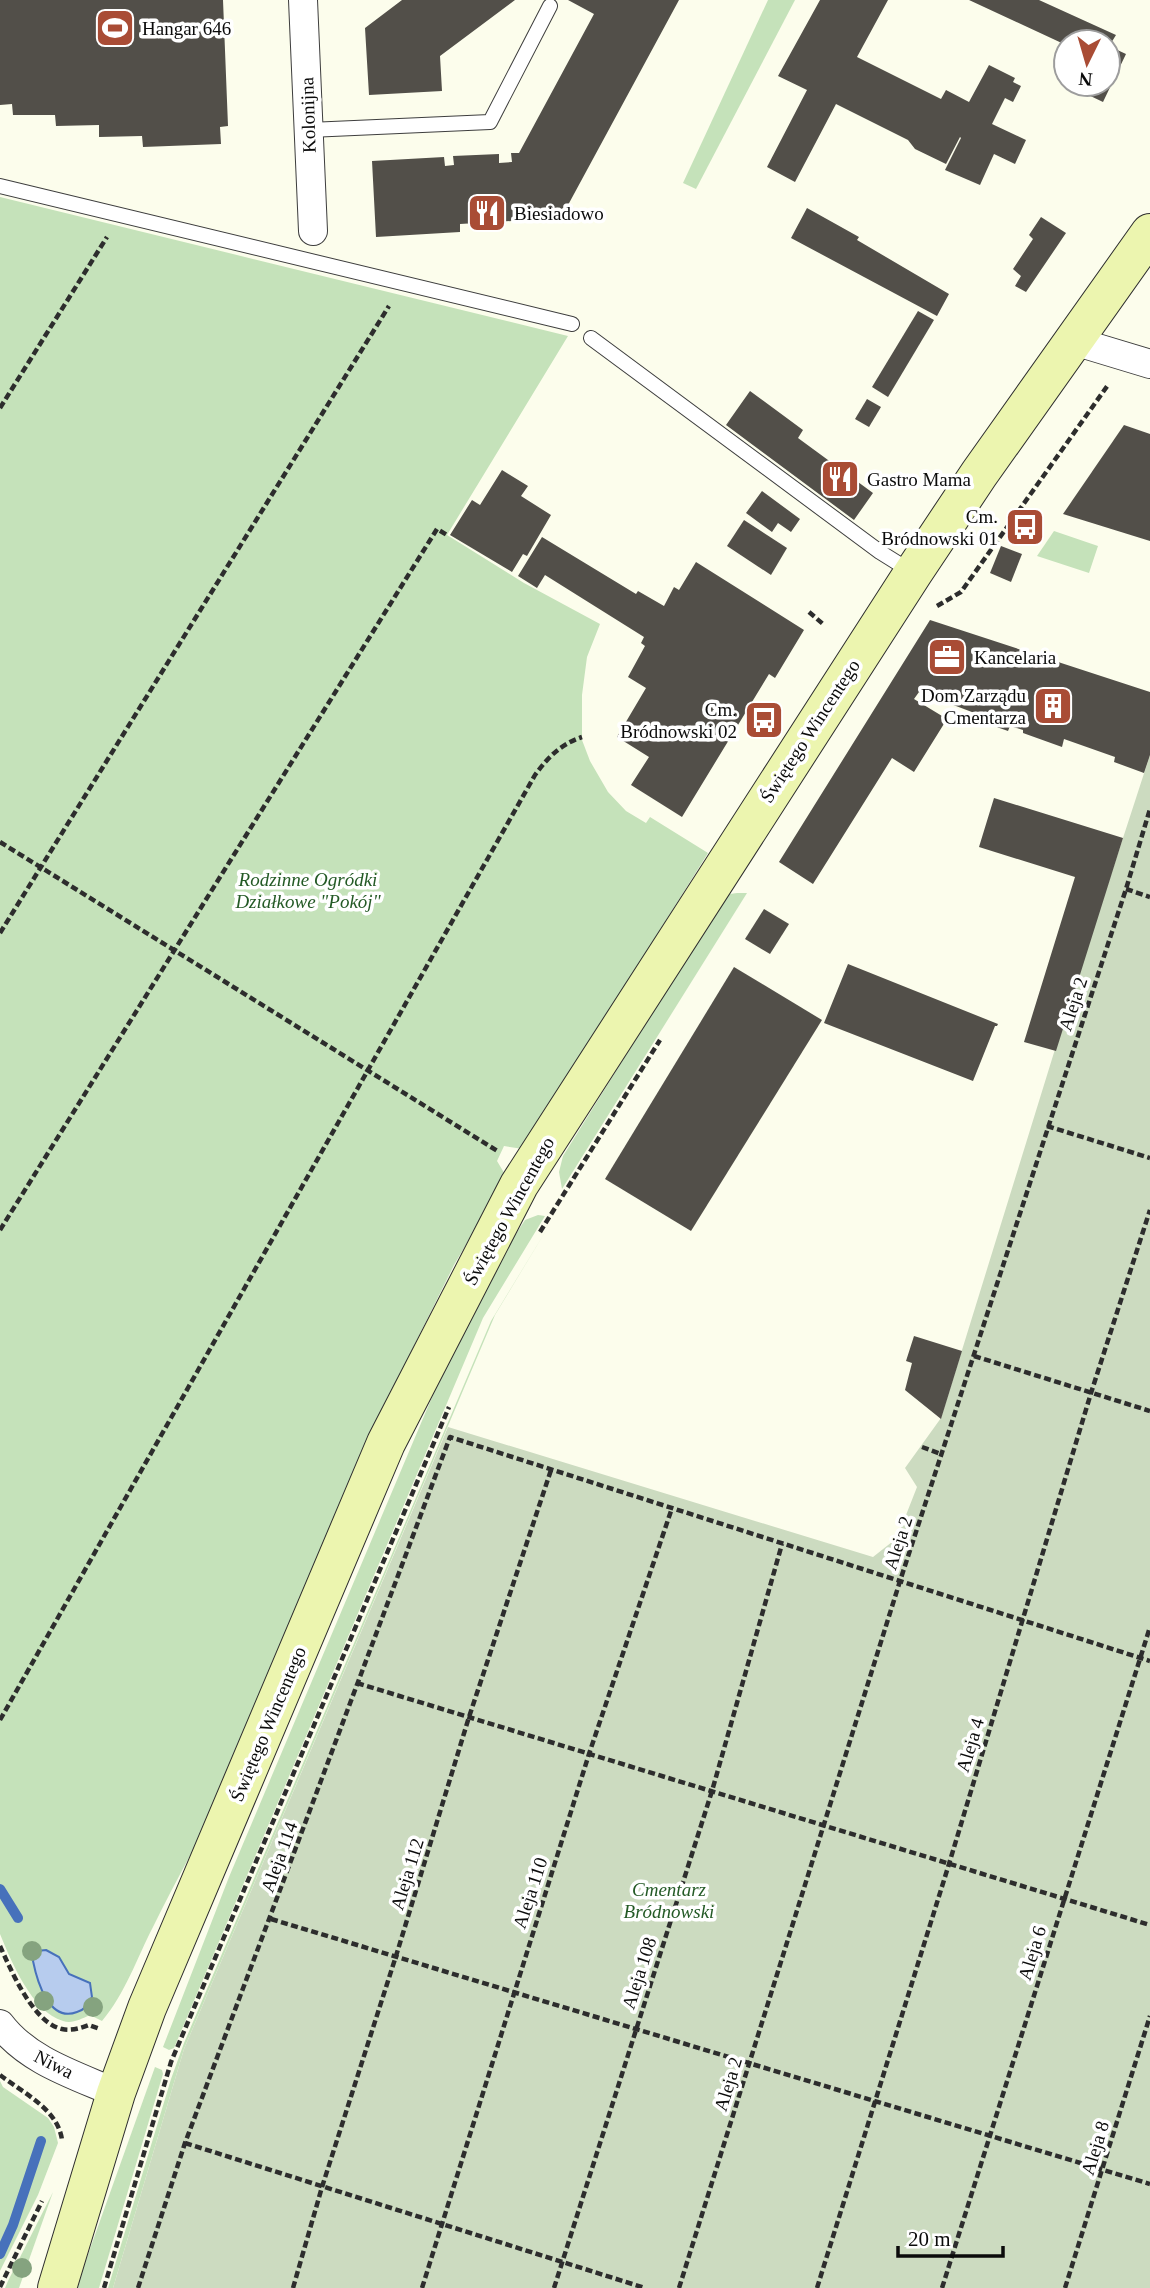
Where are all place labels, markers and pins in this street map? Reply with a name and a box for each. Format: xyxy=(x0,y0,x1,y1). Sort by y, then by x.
sports icon: Hangar 646 xyxy=(94,7,136,49)
place label: Hangar 646 xyxy=(142,18,231,39)
restaurant icon: Biesiadowo xyxy=(466,192,508,234)
place label: Biesiadowo xyxy=(514,203,604,224)
restaurant icon: Gastro Mama xyxy=(819,458,861,500)
place label: Gastro Mama xyxy=(867,469,972,490)
place label: Cm. Bródnowski 01 xyxy=(881,506,998,549)
bus stop icon: Cm. Bródnowski 01 xyxy=(1004,506,1046,548)
office icon: Kancelaria xyxy=(926,636,968,678)
place label: Kancelaria xyxy=(974,647,1057,668)
place label: Dom Zarządu Cmentarza xyxy=(921,685,1027,728)
building icon: Dom Zarządu Cmentarza xyxy=(1032,685,1074,727)
place label: Cm. Bródnowski 02 xyxy=(620,699,737,742)
bus stop icon: Cm. Bródnowski 02 xyxy=(743,699,785,741)

